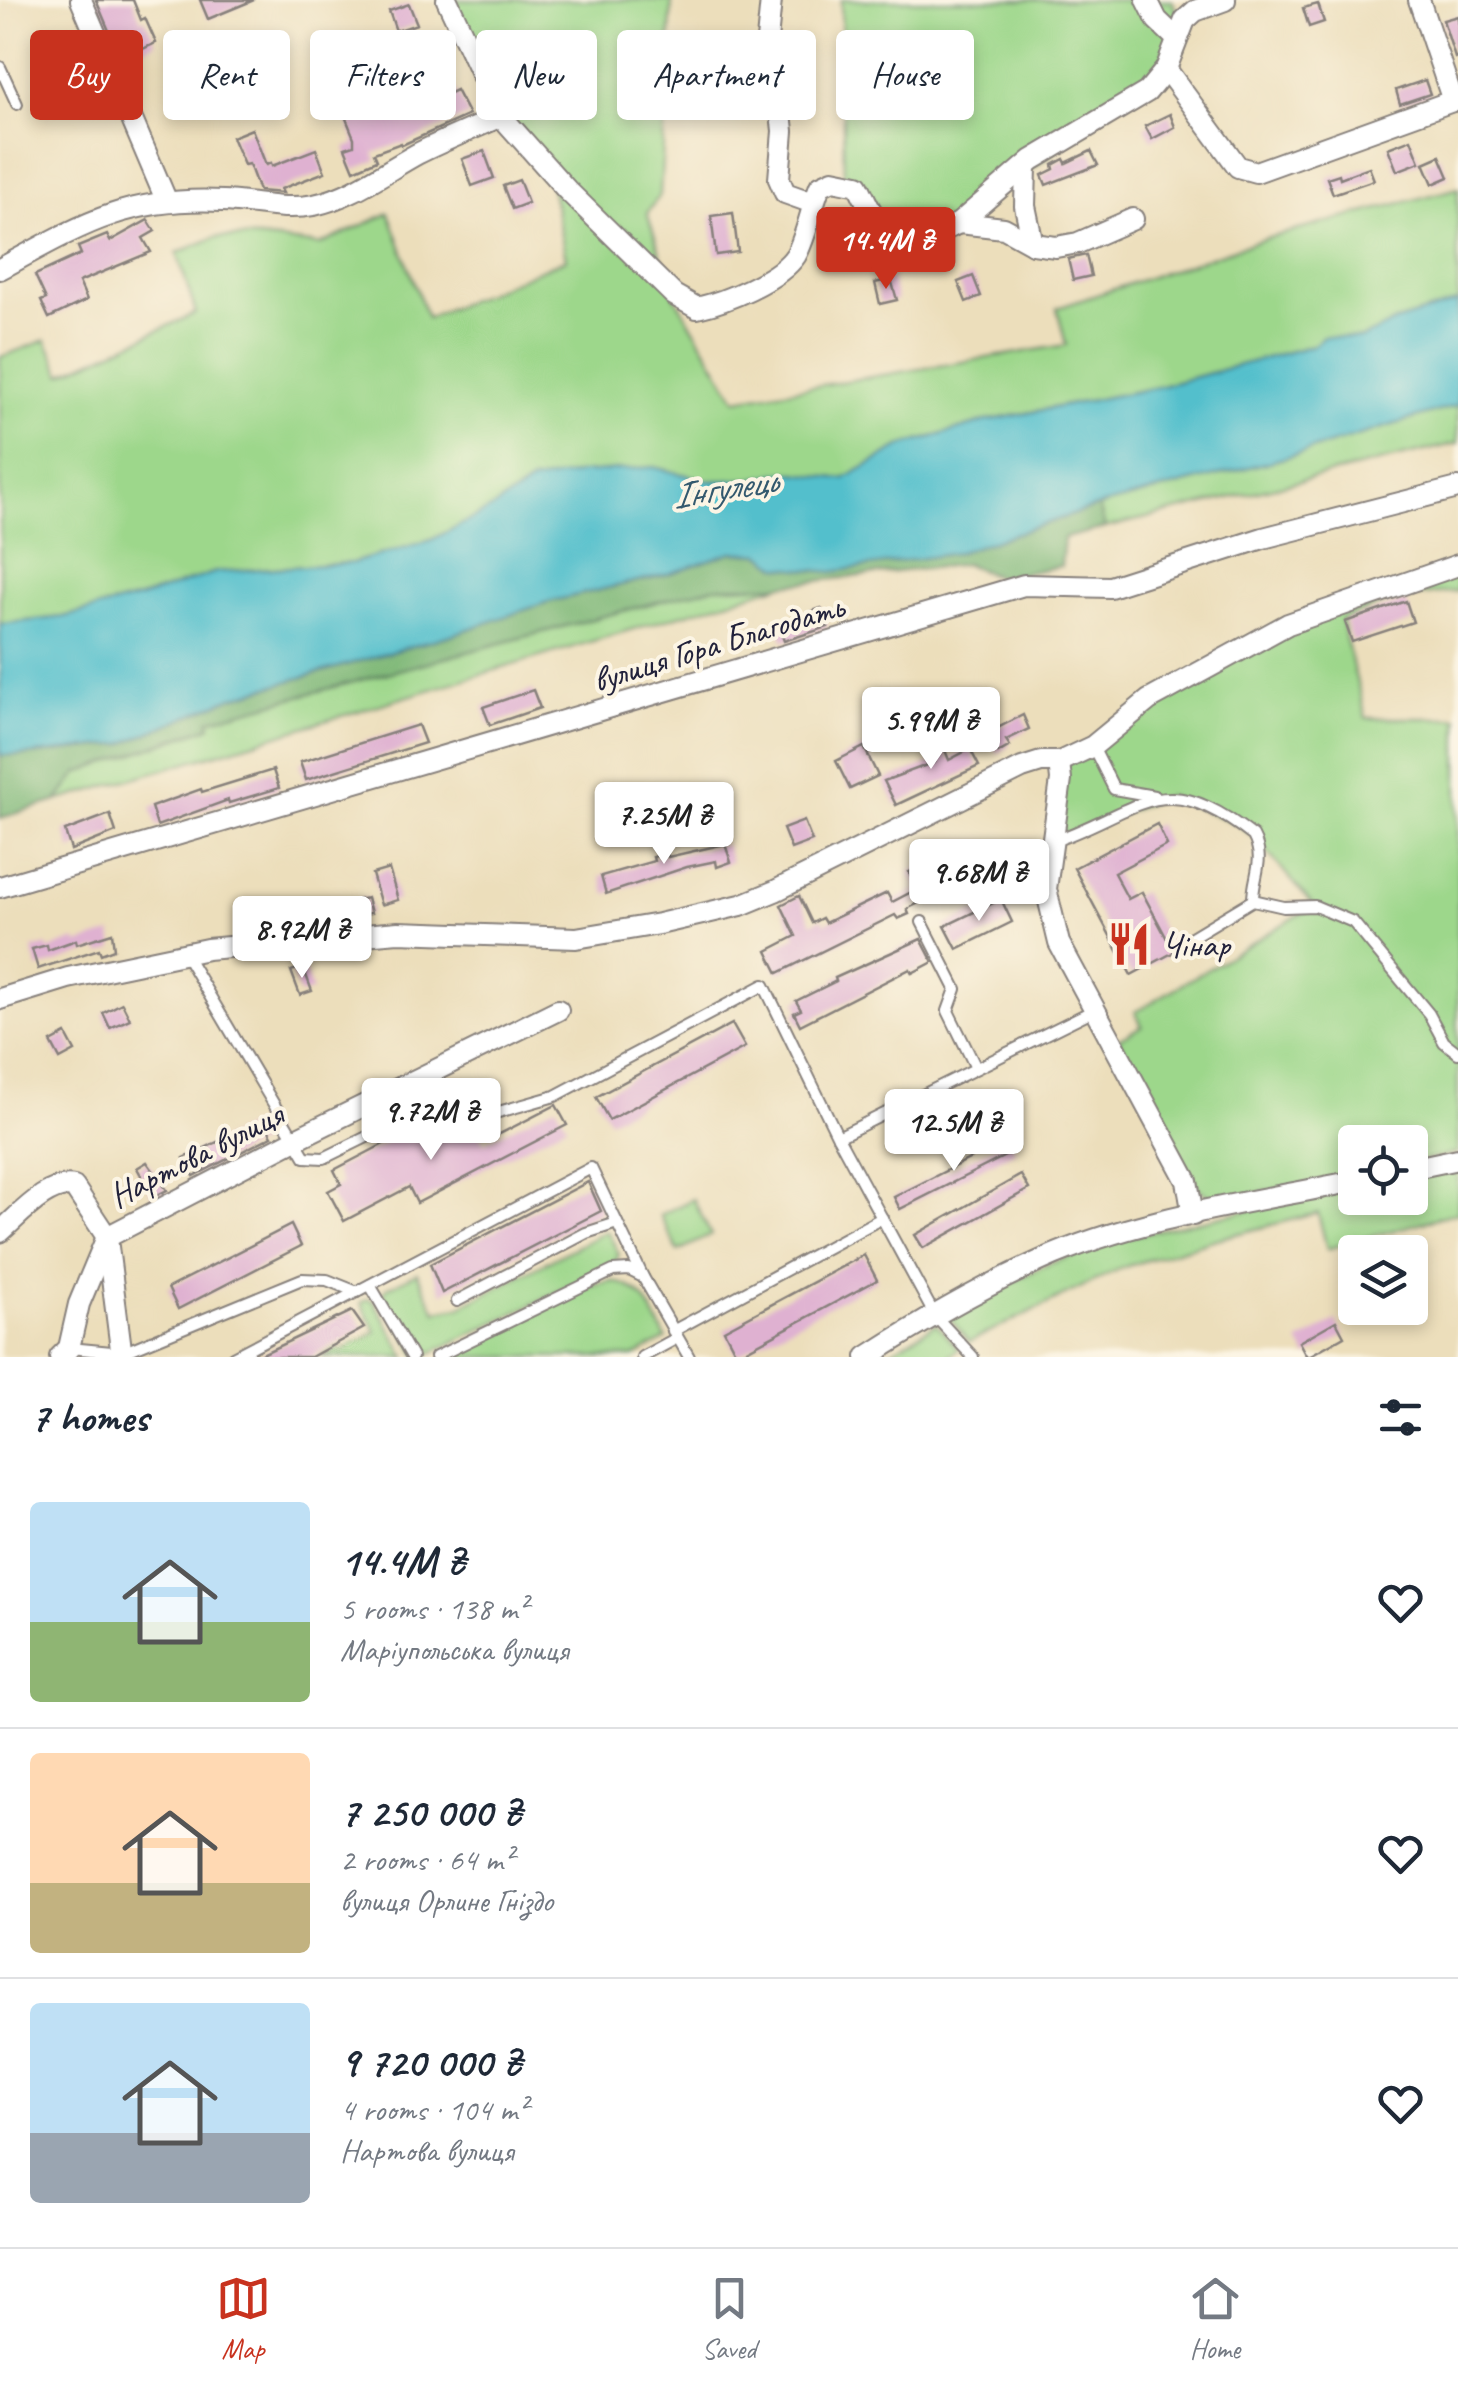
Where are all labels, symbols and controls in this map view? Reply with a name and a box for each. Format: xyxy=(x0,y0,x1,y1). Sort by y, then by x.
chip: Buy xyxy=(30,30,143,120)
chip: Rent xyxy=(163,30,290,120)
chip: Filters xyxy=(310,30,456,120)
chip: New xyxy=(476,30,597,120)
chip: Apartment xyxy=(617,30,816,120)
chip: House xyxy=(836,30,974,120)
pin: 14.4M ₴ xyxy=(794,207,978,292)
text: 14.4M ₴ xyxy=(838,219,934,260)
water label: Інгулець xyxy=(669,456,784,519)
street label: вулиця Гора Благодать xyxy=(587,583,851,703)
pin: 5.99M ₴ xyxy=(839,687,1023,772)
text: 5.99M ₴ xyxy=(884,699,978,740)
pin: 7.25M ₴ xyxy=(572,782,756,867)
text: 7.25M ₴ xyxy=(617,794,711,835)
pin: 9.68M ₴ xyxy=(887,839,1071,924)
text: 9.68M ₴ xyxy=(931,851,1027,892)
pin: 8.92M ₴ xyxy=(210,896,394,981)
text: 8.92M ₴ xyxy=(255,908,349,949)
restaurant icon: Чінар xyxy=(1105,920,1153,968)
place label: Чінар xyxy=(1162,922,1232,967)
pin: 9.72M ₴ xyxy=(339,1078,523,1163)
pin: 12.5M ₴ xyxy=(862,1089,1046,1174)
text: 9.72M ₴ xyxy=(384,1090,478,1131)
street label: Нартова вулиця xyxy=(101,1091,293,1218)
text: 12.5M ₴ xyxy=(907,1101,1001,1142)
map controls xyxy=(1338,1125,1428,1325)
button: locate xyxy=(1338,1125,1428,1215)
button: layers xyxy=(1338,1235,1428,1325)
icon: filters xyxy=(1373,1390,1428,1445)
text: 7 homes xyxy=(30,1391,148,1444)
text: 14.4M ₴ xyxy=(340,1535,465,1588)
icon: home xyxy=(110,1542,230,1662)
icon: heart xyxy=(1373,1575,1428,1630)
text: 5 rooms · 138 m² xyxy=(340,1588,527,1629)
text: Маріупольська вулиця xyxy=(340,1629,568,1670)
text: 7 250 000 ₴ xyxy=(340,1786,521,1839)
icon: home xyxy=(110,1793,230,1913)
icon: heart xyxy=(1373,1826,1428,1881)
text: 2 rooms · 64 m² xyxy=(340,1839,513,1880)
text: вулиця Орлине Гніздо xyxy=(340,1880,553,1921)
text: 9 720 000 ₴ xyxy=(340,2036,521,2089)
icon: home xyxy=(110,2043,230,2163)
icon: heart xyxy=(1373,2076,1428,2131)
text: 4 rooms · 104 m² xyxy=(340,2089,527,2130)
text: Нартова вулиця xyxy=(340,2130,513,2171)
tab: Map xyxy=(216,2271,271,2366)
tab: Saved xyxy=(702,2271,757,2366)
tab: Home xyxy=(1188,2271,1243,2366)

